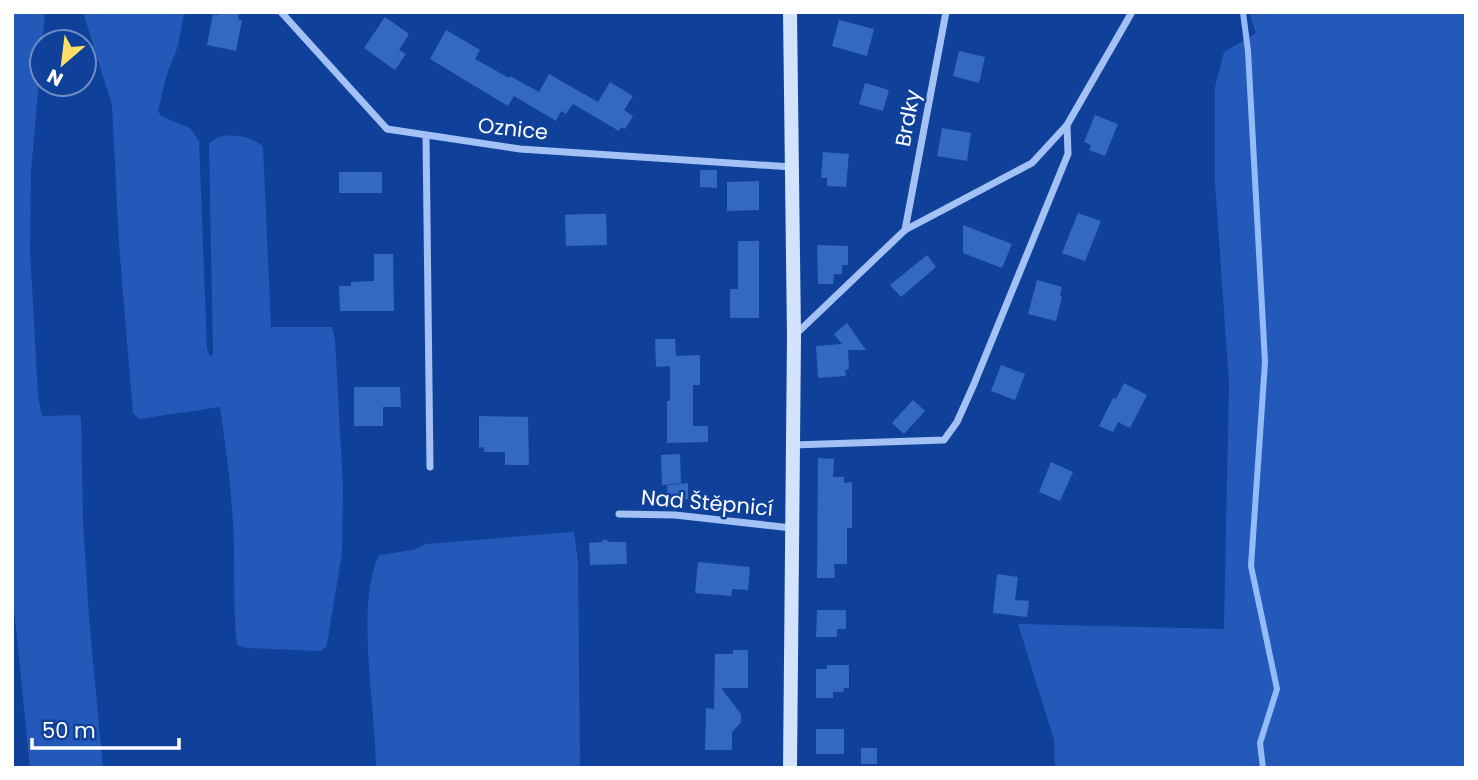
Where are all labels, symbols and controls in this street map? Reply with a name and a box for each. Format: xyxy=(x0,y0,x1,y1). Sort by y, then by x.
north arrow xyxy=(28,28,98,98)
text: N xyxy=(43,62,68,93)
street label: Brdky xyxy=(888,87,927,149)
street label: Oznice xyxy=(477,110,550,147)
street label: Nad Štěpnicí xyxy=(640,482,774,523)
scale bar xyxy=(32,706,178,750)
text: 50 m xyxy=(42,716,96,745)

